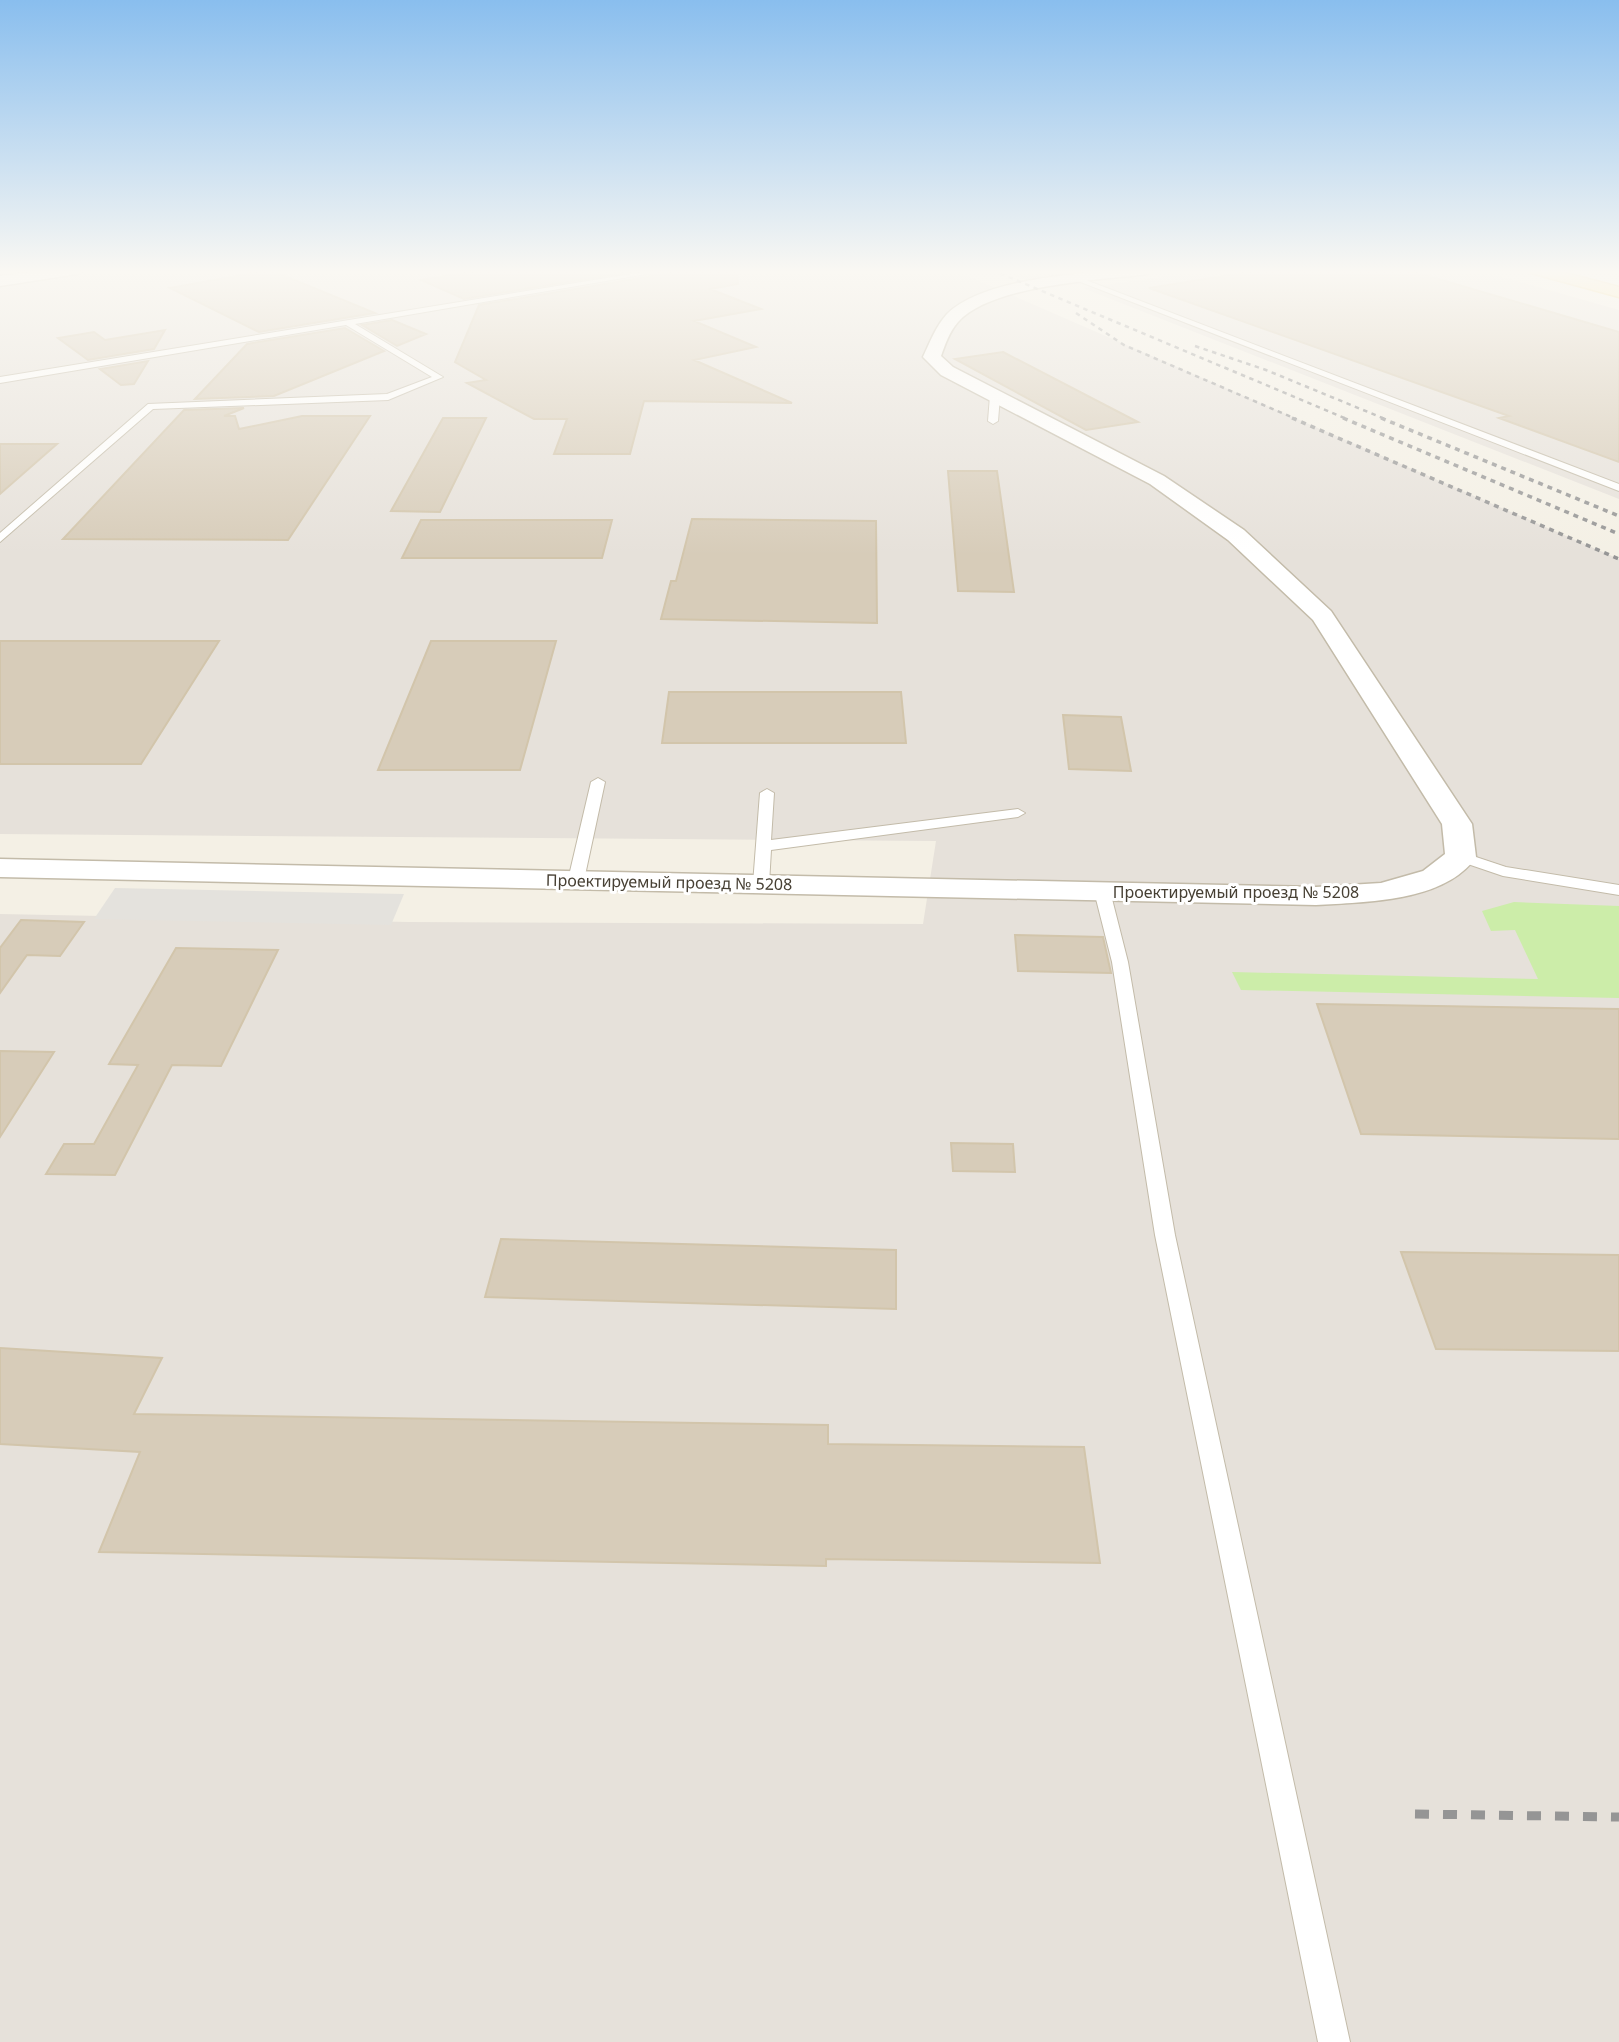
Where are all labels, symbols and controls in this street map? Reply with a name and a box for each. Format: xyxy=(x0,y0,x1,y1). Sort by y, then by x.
street label: Проектируемый проезд № 5208 xyxy=(546,869,792,895)
street label: Проектируемый проезд № 5208 xyxy=(1113,881,1359,903)

